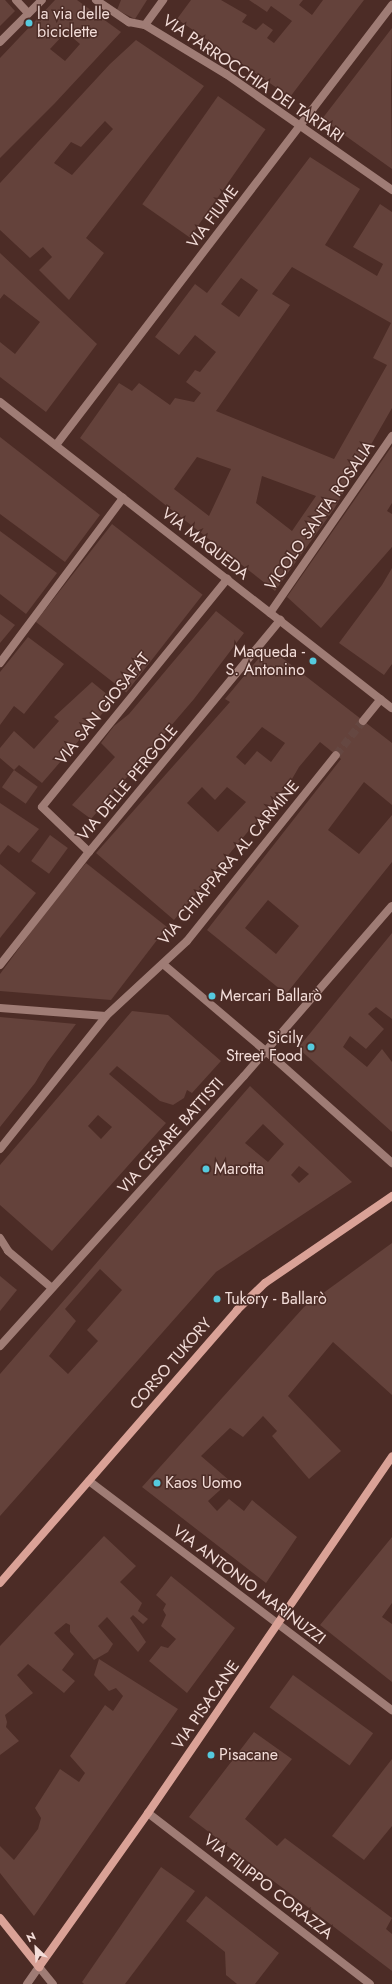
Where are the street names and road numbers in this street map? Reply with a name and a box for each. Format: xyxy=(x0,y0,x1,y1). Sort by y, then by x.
street label: VIA PARROCCHIA DEI TARTARI xyxy=(159,11,347,147)
street label: VIA FIUME xyxy=(183,182,243,252)
street label: VICOLO SANTA ROSALIA xyxy=(261,438,379,594)
street label: VIA MAQUEDA xyxy=(158,504,252,584)
street label: VIA SAN GIOSAFAT xyxy=(52,649,154,769)
street label: VIA DELLE PERGOLE xyxy=(74,721,182,845)
street label: VIA CHIAPPARA AL CARMINE xyxy=(155,777,303,949)
street label: VIA CESARE BATTISTI xyxy=(114,1074,228,1198)
street label: CORSO TUKORY xyxy=(126,1314,216,1414)
street label: VIA ANTONIO MARINUZZI xyxy=(169,1521,329,1649)
street label: VIA PISACANE xyxy=(168,1657,244,1753)
street label: VIA FILIPPO CORAZZA xyxy=(199,1830,337,1944)

